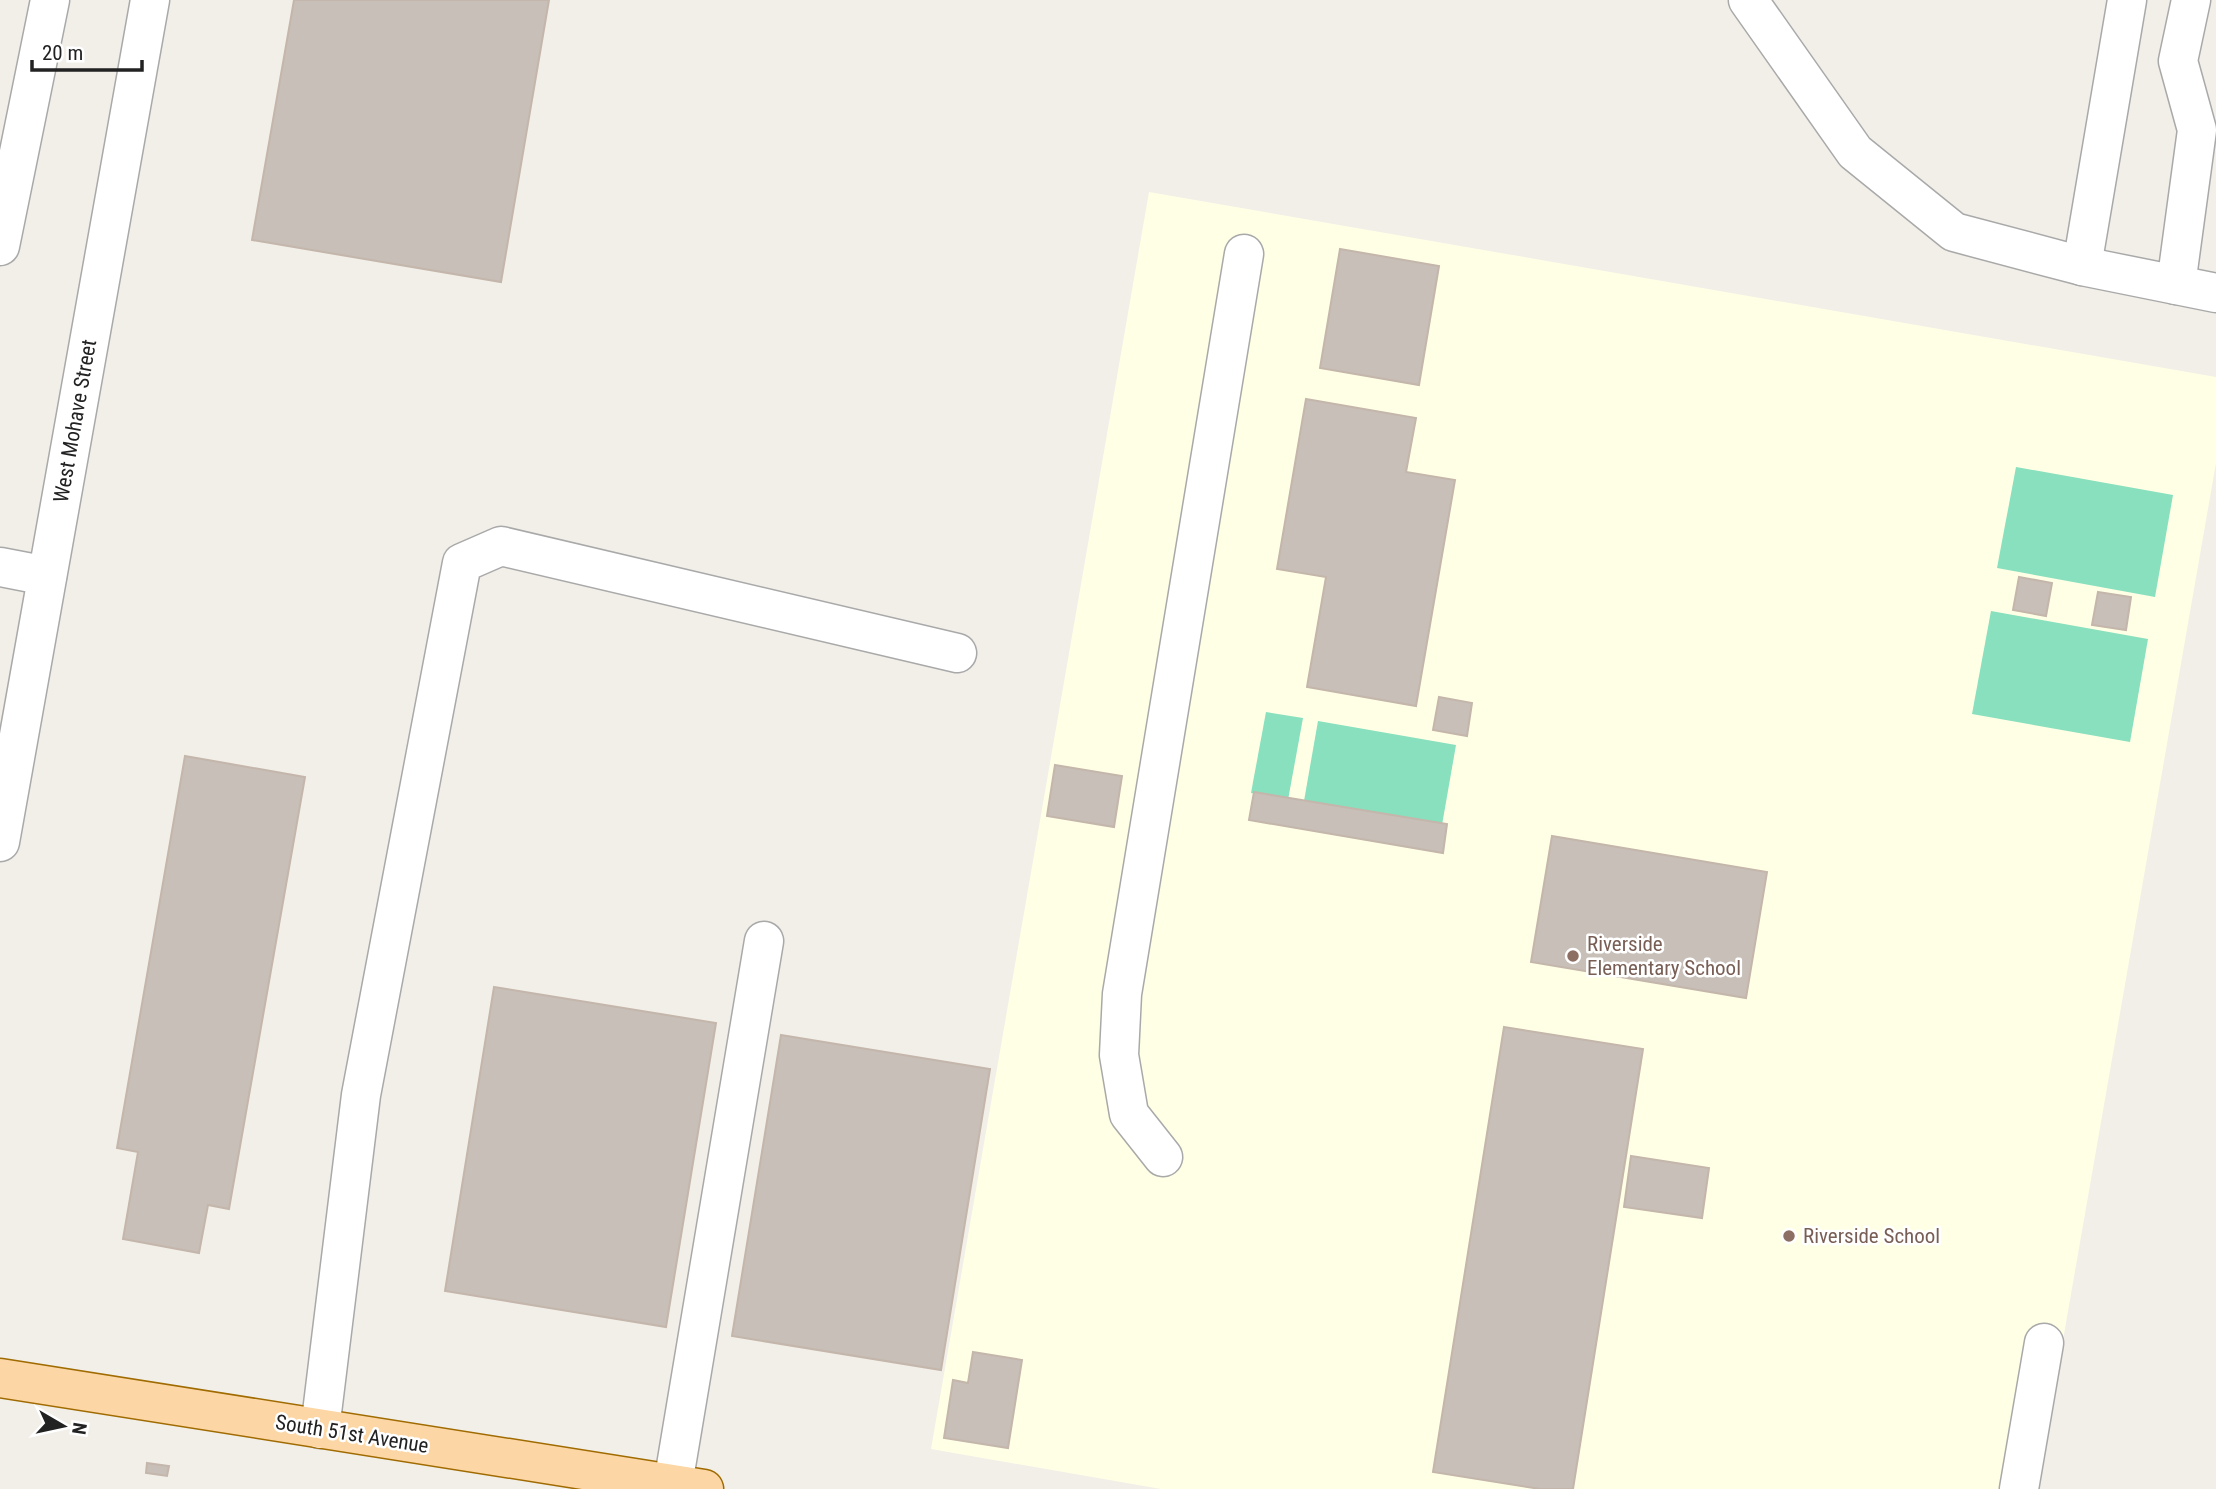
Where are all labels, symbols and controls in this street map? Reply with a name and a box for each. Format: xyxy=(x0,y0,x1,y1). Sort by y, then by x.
scale bar xyxy=(32,28,142,72)
text: 20 m xyxy=(42,41,83,65)
street label: West Mohave Street xyxy=(49,338,101,504)
place label: Riverside Elementary School xyxy=(1587,932,1741,980)
marker: Riverside Elementary School xyxy=(1565,948,1581,964)
place label: Riverside School xyxy=(1803,1224,1940,1248)
marker: Riverside School xyxy=(1781,1228,1797,1244)
north arrow xyxy=(28,1391,98,1461)
street label: South 51st Avenue xyxy=(274,1410,430,1458)
text: N xyxy=(67,1421,92,1436)

